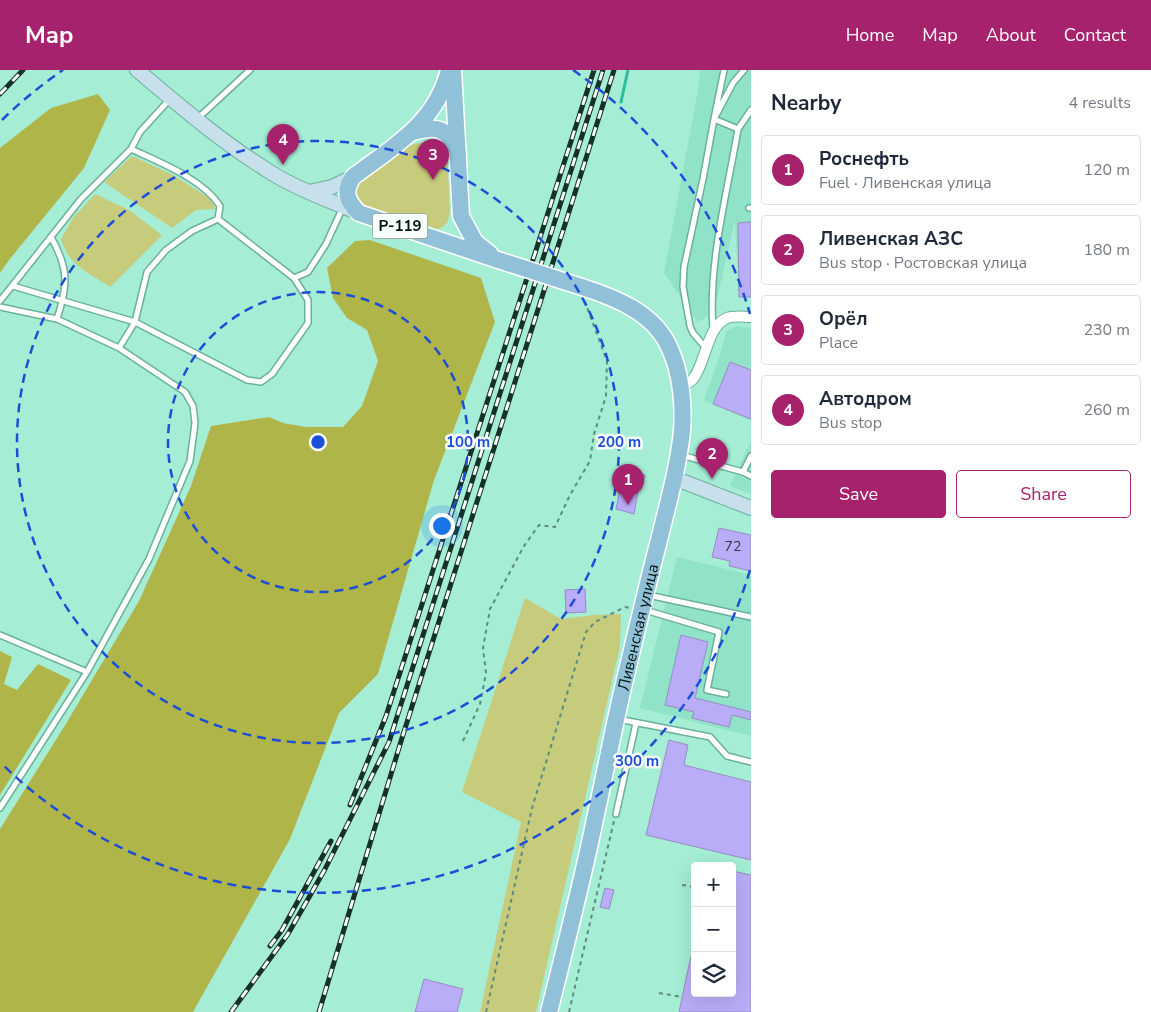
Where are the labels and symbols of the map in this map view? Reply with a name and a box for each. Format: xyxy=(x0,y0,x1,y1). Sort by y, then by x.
pin: 4 xyxy=(267,124,299,165)
pin: 3 xyxy=(417,139,449,180)
road number: Р-119 xyxy=(372,214,428,238)
text: 100 m xyxy=(446,432,490,452)
text: 200 m xyxy=(597,432,641,452)
centre of rings xyxy=(309,433,327,451)
pin: 2 xyxy=(696,438,728,479)
pin: 1 xyxy=(612,464,644,505)
your location xyxy=(429,513,455,539)
house number: 72 xyxy=(725,537,741,556)
street label: Ливенская улица xyxy=(613,561,665,693)
text: 300 m xyxy=(615,751,659,771)

